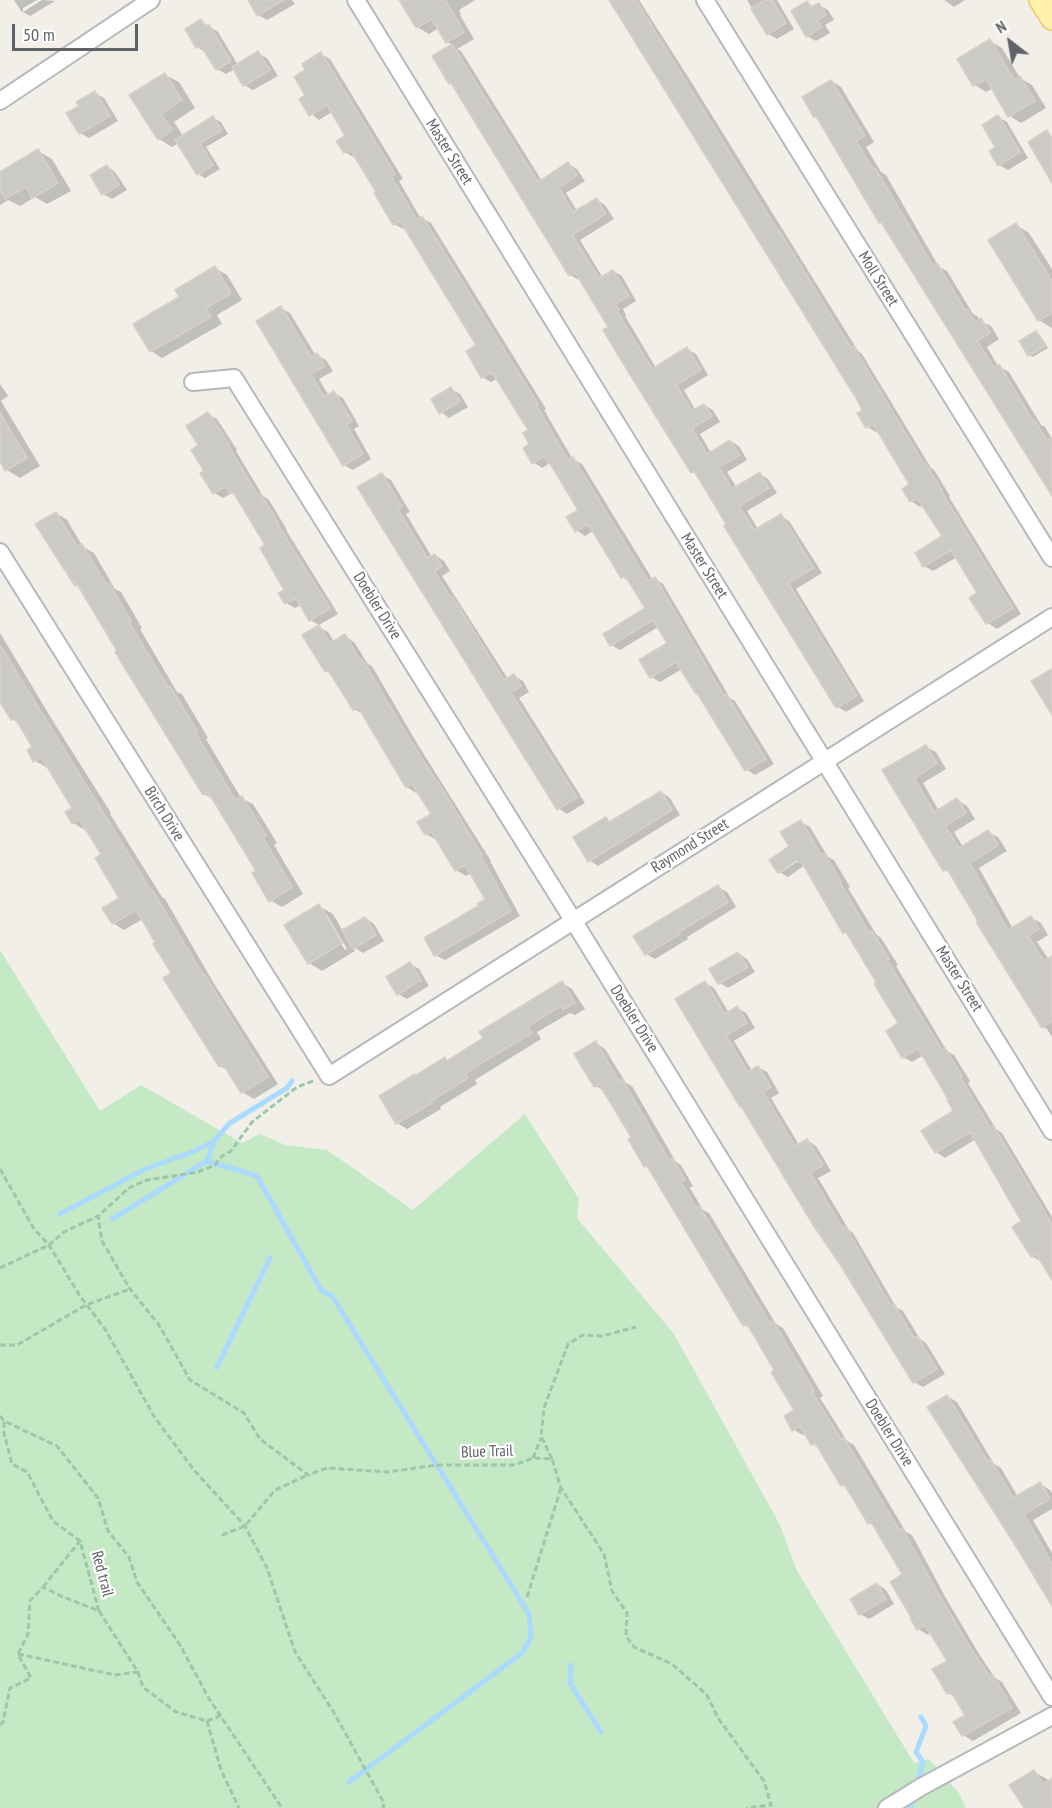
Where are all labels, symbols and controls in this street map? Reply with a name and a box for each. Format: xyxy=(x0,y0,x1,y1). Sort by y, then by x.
scale bar xyxy=(15,12,141,50)
north arrow xyxy=(980,12,1040,72)
text: N xyxy=(992,16,1010,37)
text: 50 m xyxy=(23,23,55,46)
street label: Master Street xyxy=(421,116,477,188)
street label: Moll Street xyxy=(854,248,902,310)
street label: Master Street xyxy=(676,530,732,602)
street label: Doebler Drive xyxy=(349,569,405,643)
street label: Birch Drive xyxy=(140,783,188,845)
street label: Raymond Street xyxy=(648,815,732,877)
street label: Master Street xyxy=(931,943,987,1015)
street label: Doebler Drive xyxy=(606,982,662,1056)
street label: Doebler Drive xyxy=(861,1396,917,1470)
street label: Blue Trail xyxy=(461,1441,513,1463)
street label: Red trail xyxy=(87,1549,117,1599)

